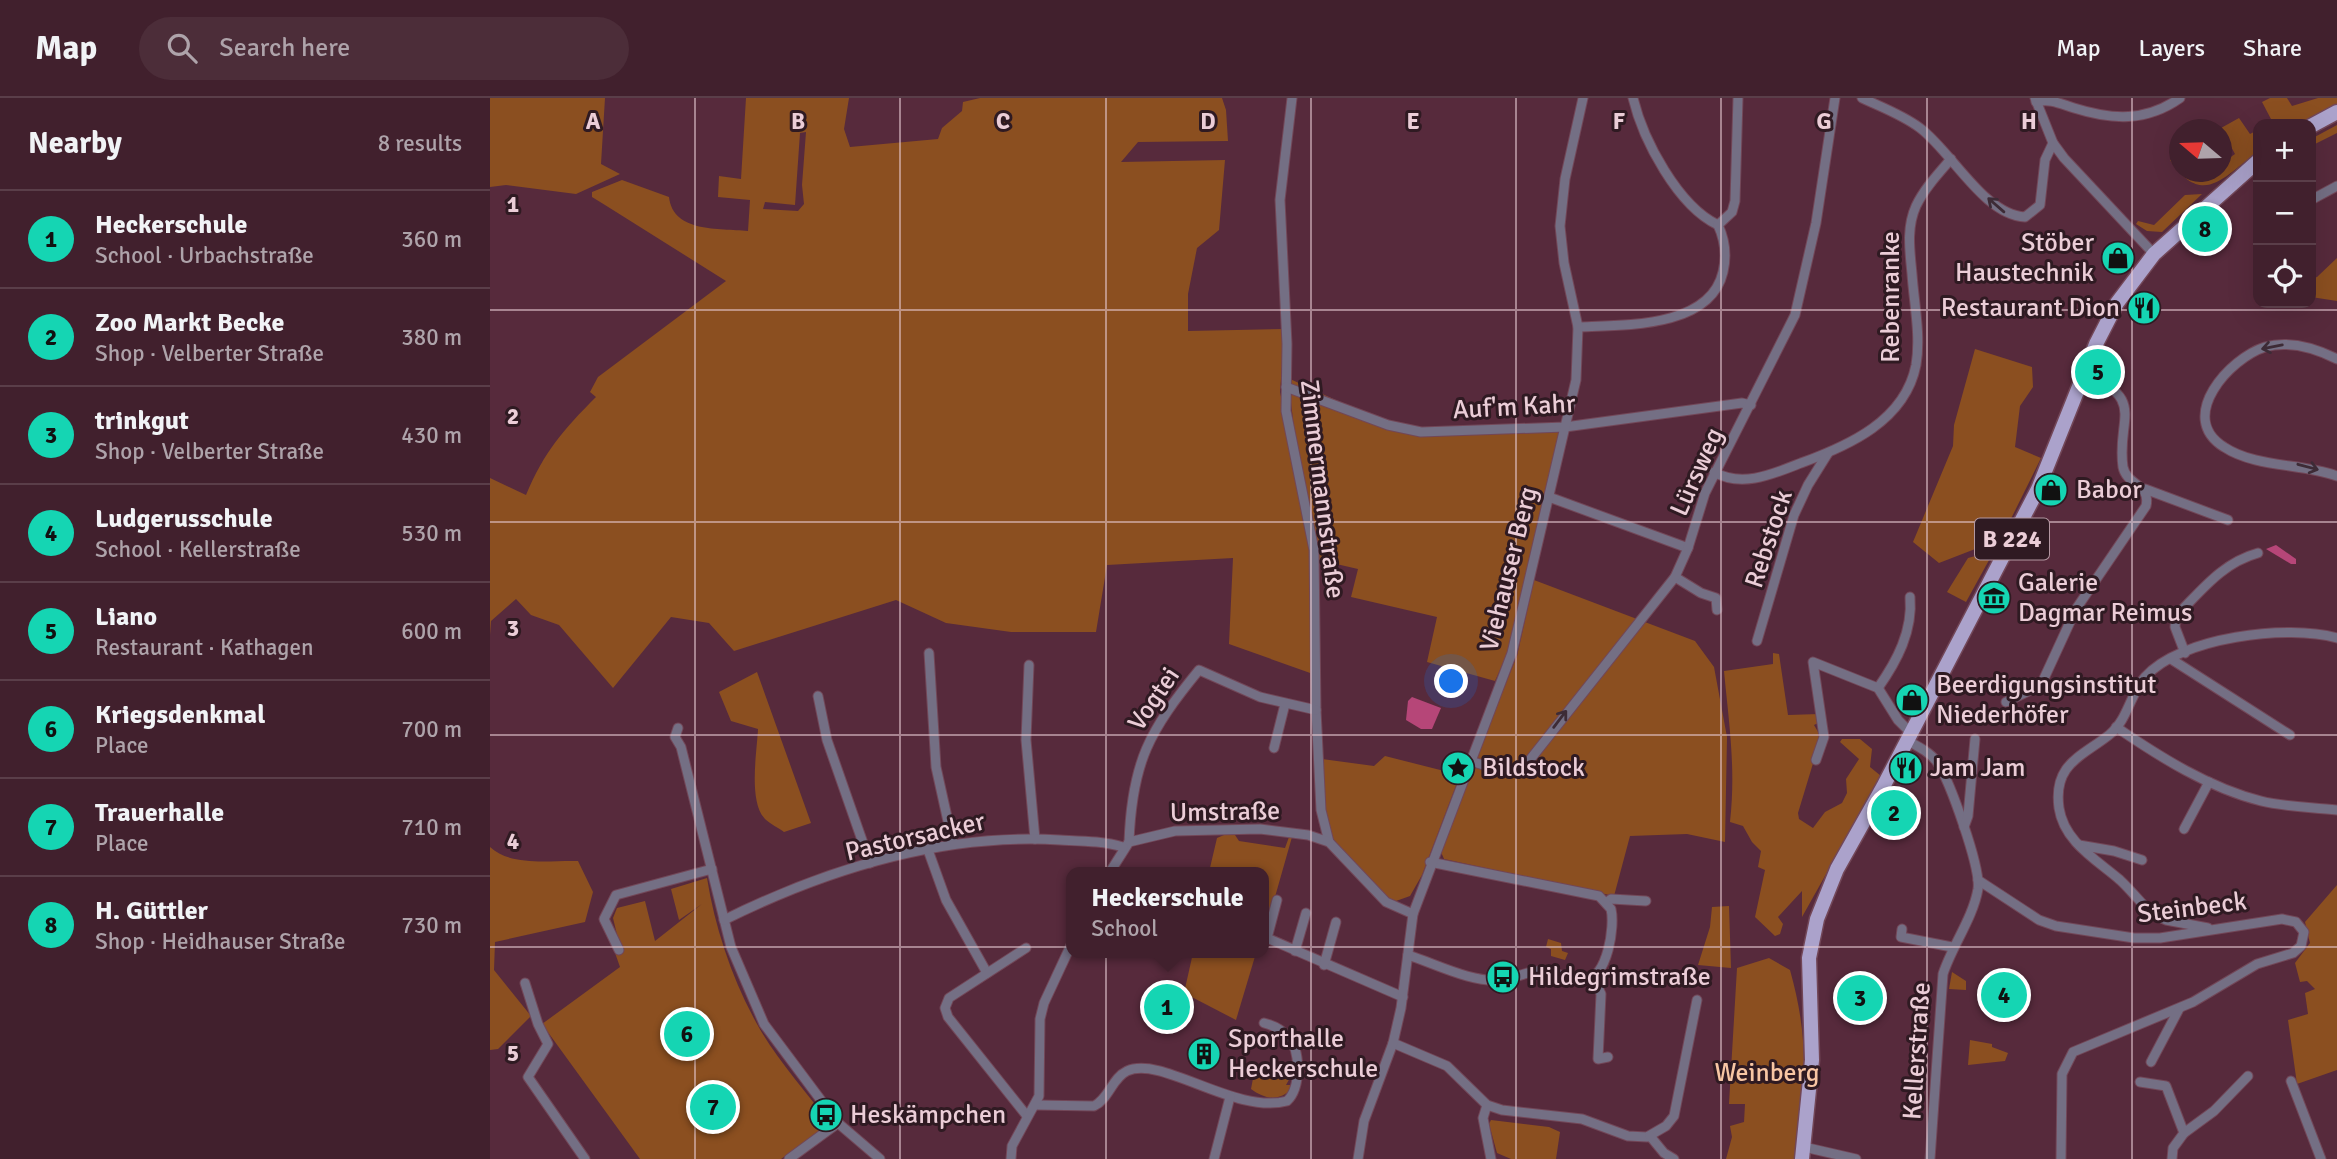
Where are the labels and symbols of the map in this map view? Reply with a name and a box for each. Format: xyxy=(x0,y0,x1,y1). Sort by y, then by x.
text: A xyxy=(586,107,601,136)
text: B xyxy=(791,107,805,136)
text: C xyxy=(996,107,1010,136)
text: D xyxy=(1200,107,1216,136)
text: E xyxy=(1406,107,1420,136)
text: F xyxy=(1613,107,1625,136)
text: G xyxy=(1816,107,1832,136)
text: H xyxy=(2021,107,2037,136)
north arrow xyxy=(2169,119,2232,182)
text: 1 xyxy=(507,190,519,219)
one-way arrow xyxy=(1987,197,2005,213)
pin: 8 xyxy=(2182,203,2228,255)
place label: Stöber Haustechnik xyxy=(1955,227,2094,289)
street label: Rebenranke xyxy=(1875,231,1907,363)
shop icon: Stöber Haustechnik xyxy=(2099,239,2137,277)
restaurant icon: Restaurant Dion xyxy=(2125,289,2163,327)
place label: Restaurant Dion xyxy=(1941,292,2120,324)
one-way arrow xyxy=(2261,341,2284,354)
pin: 5 xyxy=(2075,346,2121,398)
street label: Zimmermannstraße xyxy=(1293,378,1351,600)
street label: Auf'm Kahr xyxy=(1452,388,1577,426)
text: 2 xyxy=(507,402,519,431)
street label: Lürsweg xyxy=(1663,423,1731,521)
one-way arrow xyxy=(2297,462,2319,475)
shop icon: Babor xyxy=(2032,471,2070,509)
place label: Babor xyxy=(2076,474,2142,506)
street label: Viehauser Berg xyxy=(1473,484,1545,654)
street label: Rebstock xyxy=(1738,486,1800,592)
road number: B 224 xyxy=(1975,518,2049,560)
place label: Galerie Dagmar Reimus xyxy=(2018,567,2192,629)
museum icon: Galerie Dagmar Reimus xyxy=(1975,579,2013,617)
text: 3 xyxy=(507,614,519,643)
street label: Vogtei xyxy=(1121,661,1187,737)
your location xyxy=(1434,664,1468,698)
place label: Beerdigungsinstitut Niederhöfer xyxy=(1936,669,2156,731)
shop icon: Beerdigungsinstitut Niederhöfer xyxy=(1893,681,1931,719)
one-way arrow xyxy=(1552,710,1567,728)
place icon: Bildstock xyxy=(1439,749,1477,787)
restaurant icon: Jam Jam xyxy=(1887,749,1925,787)
place label: Bildstock xyxy=(1482,752,1585,784)
place label: Jam Jam xyxy=(1930,752,2025,784)
pin: 2 xyxy=(1871,787,1917,839)
street label: Umstraße xyxy=(1169,795,1281,829)
street label: Pastorsacker xyxy=(842,805,988,869)
text: 4 xyxy=(507,827,519,856)
street label: Steinbeck xyxy=(2136,885,2248,931)
bus stop icon: Hildegrimstraße xyxy=(1484,958,1522,996)
place label: Hildegrimstraße xyxy=(1528,961,1711,993)
pin: 4 xyxy=(1981,969,2027,1021)
pin: 3 xyxy=(1837,972,1883,1024)
pin: 1 xyxy=(1144,981,1190,1033)
street label: Kellerstraße xyxy=(1896,981,1938,1121)
pin: 6 xyxy=(664,1008,710,1060)
place label: Sporthalle Heckerschule xyxy=(1228,1023,1378,1085)
building icon: Sporthalle Heckerschule xyxy=(1185,1035,1223,1073)
text: 5 xyxy=(507,1039,519,1068)
park label: Weinberg xyxy=(1714,1057,1820,1089)
pin: 7 xyxy=(690,1081,736,1133)
bus stop icon: Heskämpchen xyxy=(807,1096,845,1134)
place label: Heskämpchen xyxy=(850,1099,1006,1131)

